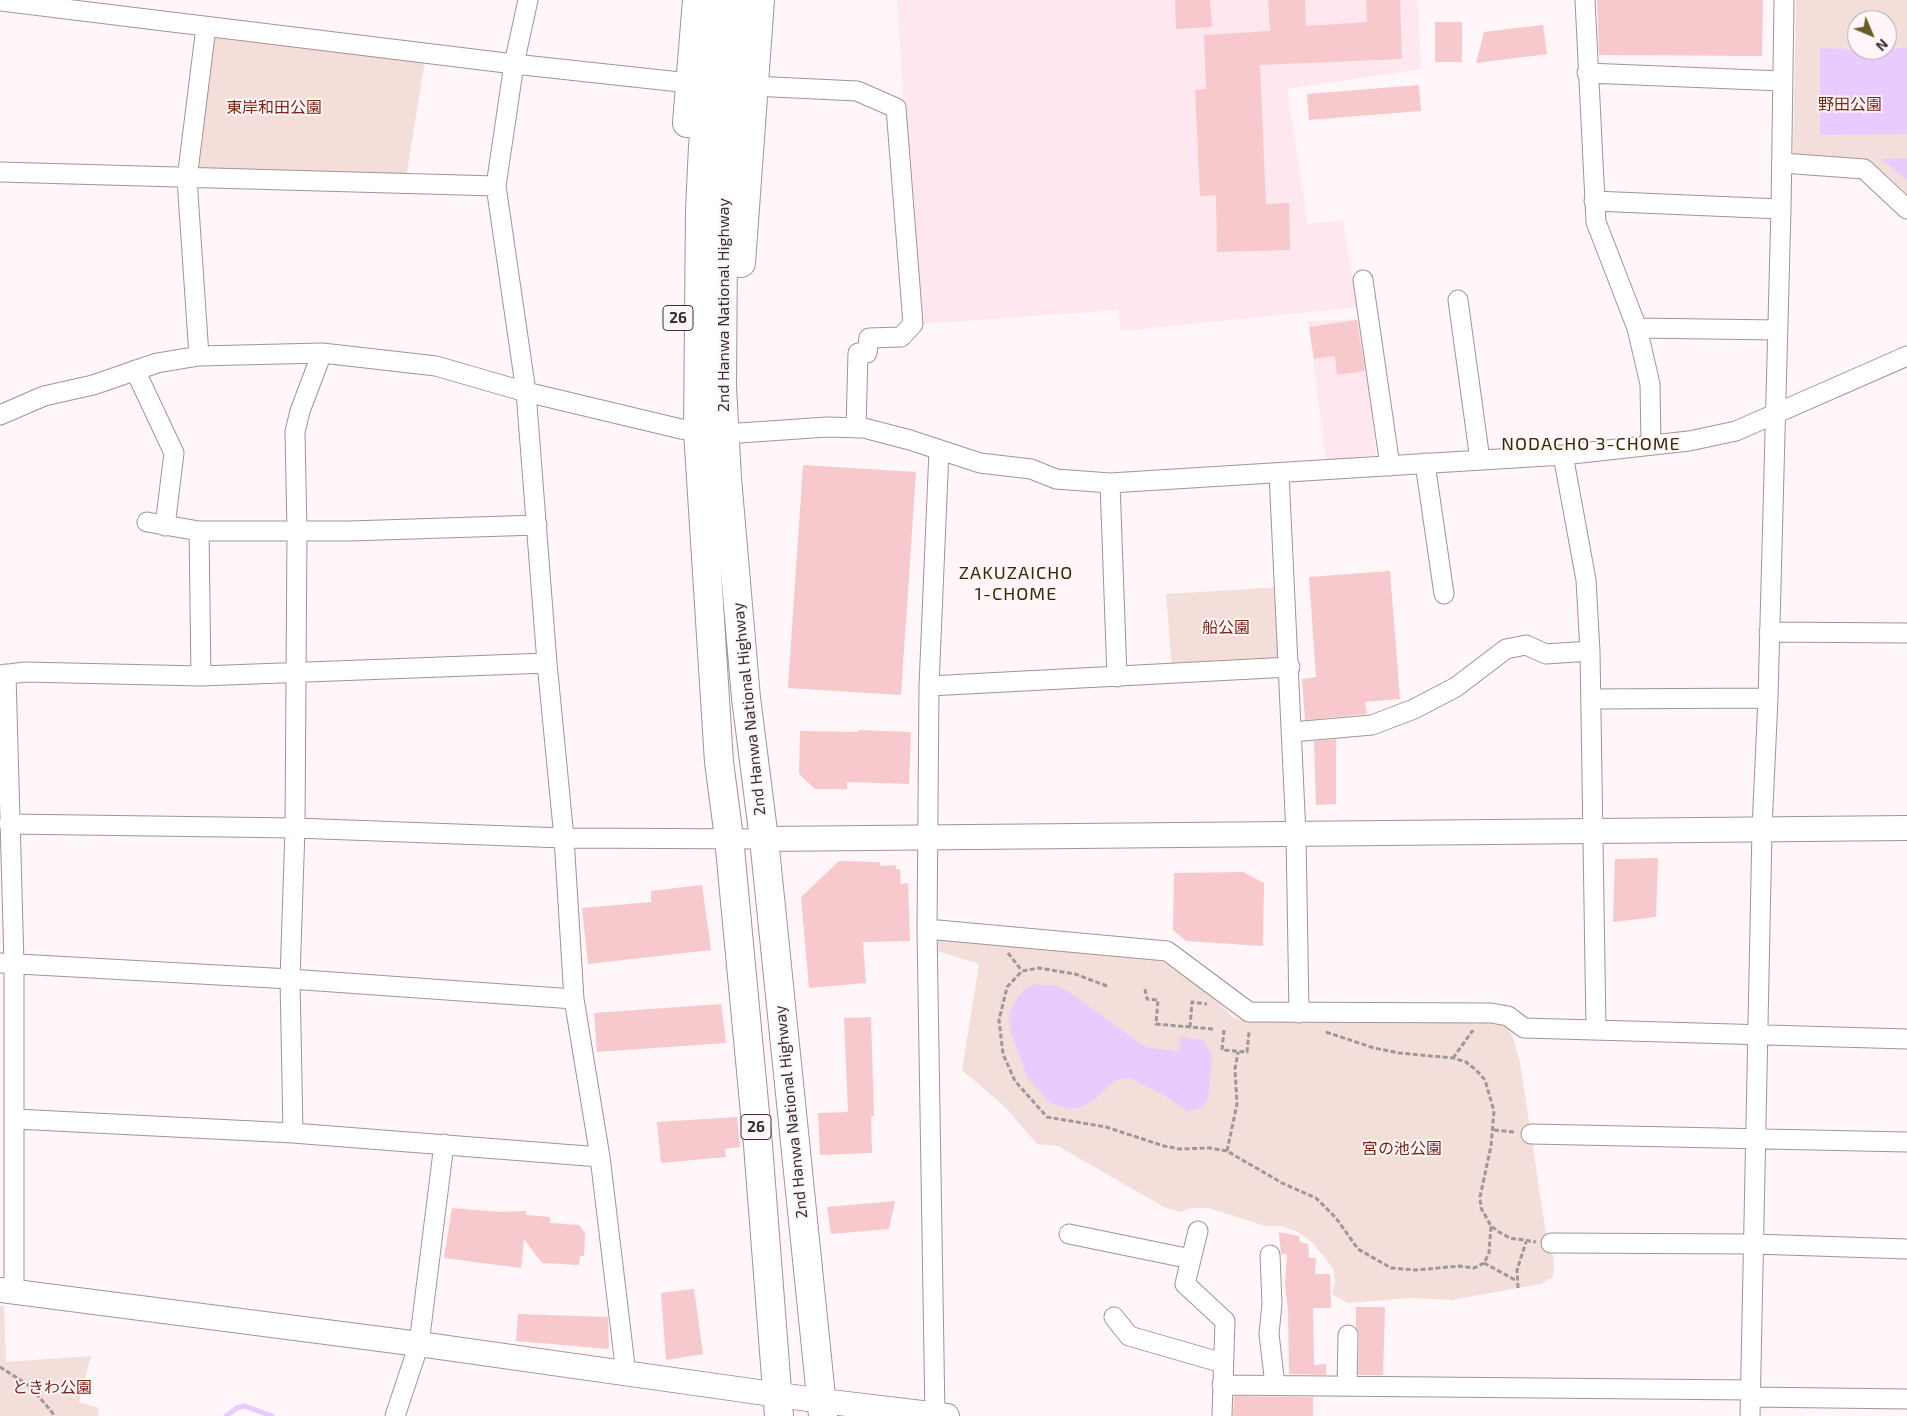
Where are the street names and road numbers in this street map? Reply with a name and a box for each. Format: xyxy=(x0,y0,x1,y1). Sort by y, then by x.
street label: 2nd Hanwa National Highway xyxy=(714,198,734,412)
road number: 26 xyxy=(663,306,693,330)
street label: 2nd Hanwa National Highway xyxy=(728,602,770,816)
street label: 2nd Hanwa National Highway xyxy=(770,1005,812,1219)
road number: 26 xyxy=(741,1114,771,1140)

